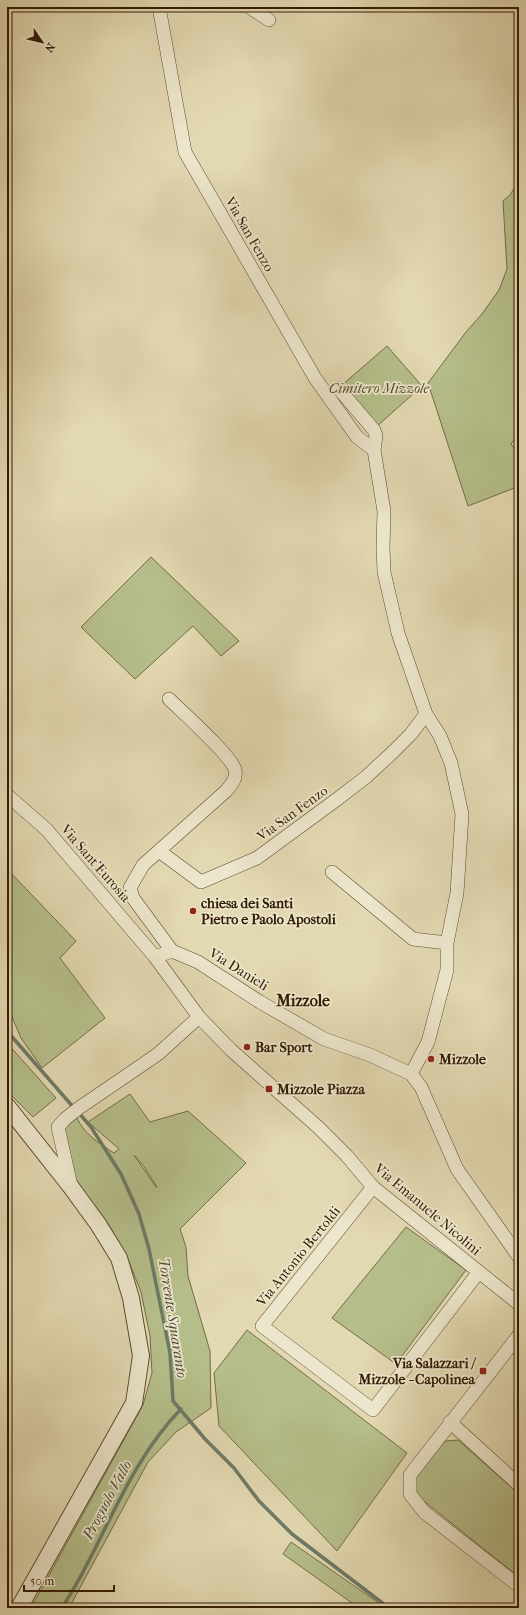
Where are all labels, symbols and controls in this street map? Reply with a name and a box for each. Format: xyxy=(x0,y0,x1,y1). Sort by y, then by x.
north arrow xyxy=(22,22,62,62)
text: N xyxy=(42,40,58,55)
street label: Via San Fenzo xyxy=(221,193,278,275)
park label: Cimitero Mizzole xyxy=(329,380,430,397)
street label: Via San Fenzo xyxy=(253,782,331,845)
street label: Via Sant'Eurosia xyxy=(57,820,134,906)
place label: chiesa dei Santi Pietro e Paolo Apostoli xyxy=(201,895,337,928)
marker: chiesa dei Santi Pietro e Paolo Apostoli xyxy=(188,906,198,916)
street label: Via Danieli xyxy=(205,944,272,994)
district label: Mizzole xyxy=(275,991,330,1010)
place label: Bar Sport xyxy=(255,1039,313,1056)
marker: Bar Sport xyxy=(242,1042,252,1052)
place label: Mizzole xyxy=(438,1051,486,1068)
marker: Mizzole xyxy=(426,1054,436,1064)
place label: Mizzole Piazza xyxy=(276,1081,365,1098)
marker: Mizzole Piazza xyxy=(264,1084,274,1094)
street label: Via Emanuele Nicolini xyxy=(370,1159,484,1259)
street label: Via Antonio Bertoldi xyxy=(252,1203,344,1310)
water label: Torrente Squaranto xyxy=(155,1257,191,1379)
place label: Via Salazzari / Mizzole - Capolinea xyxy=(357,1355,477,1388)
marker: Via Salazzari / Mizzole - Capolinea xyxy=(478,1366,488,1376)
water label: Prognolo Vallo xyxy=(78,1457,135,1544)
scale bar xyxy=(24,1567,114,1593)
text: 50 m xyxy=(30,1574,54,1588)

